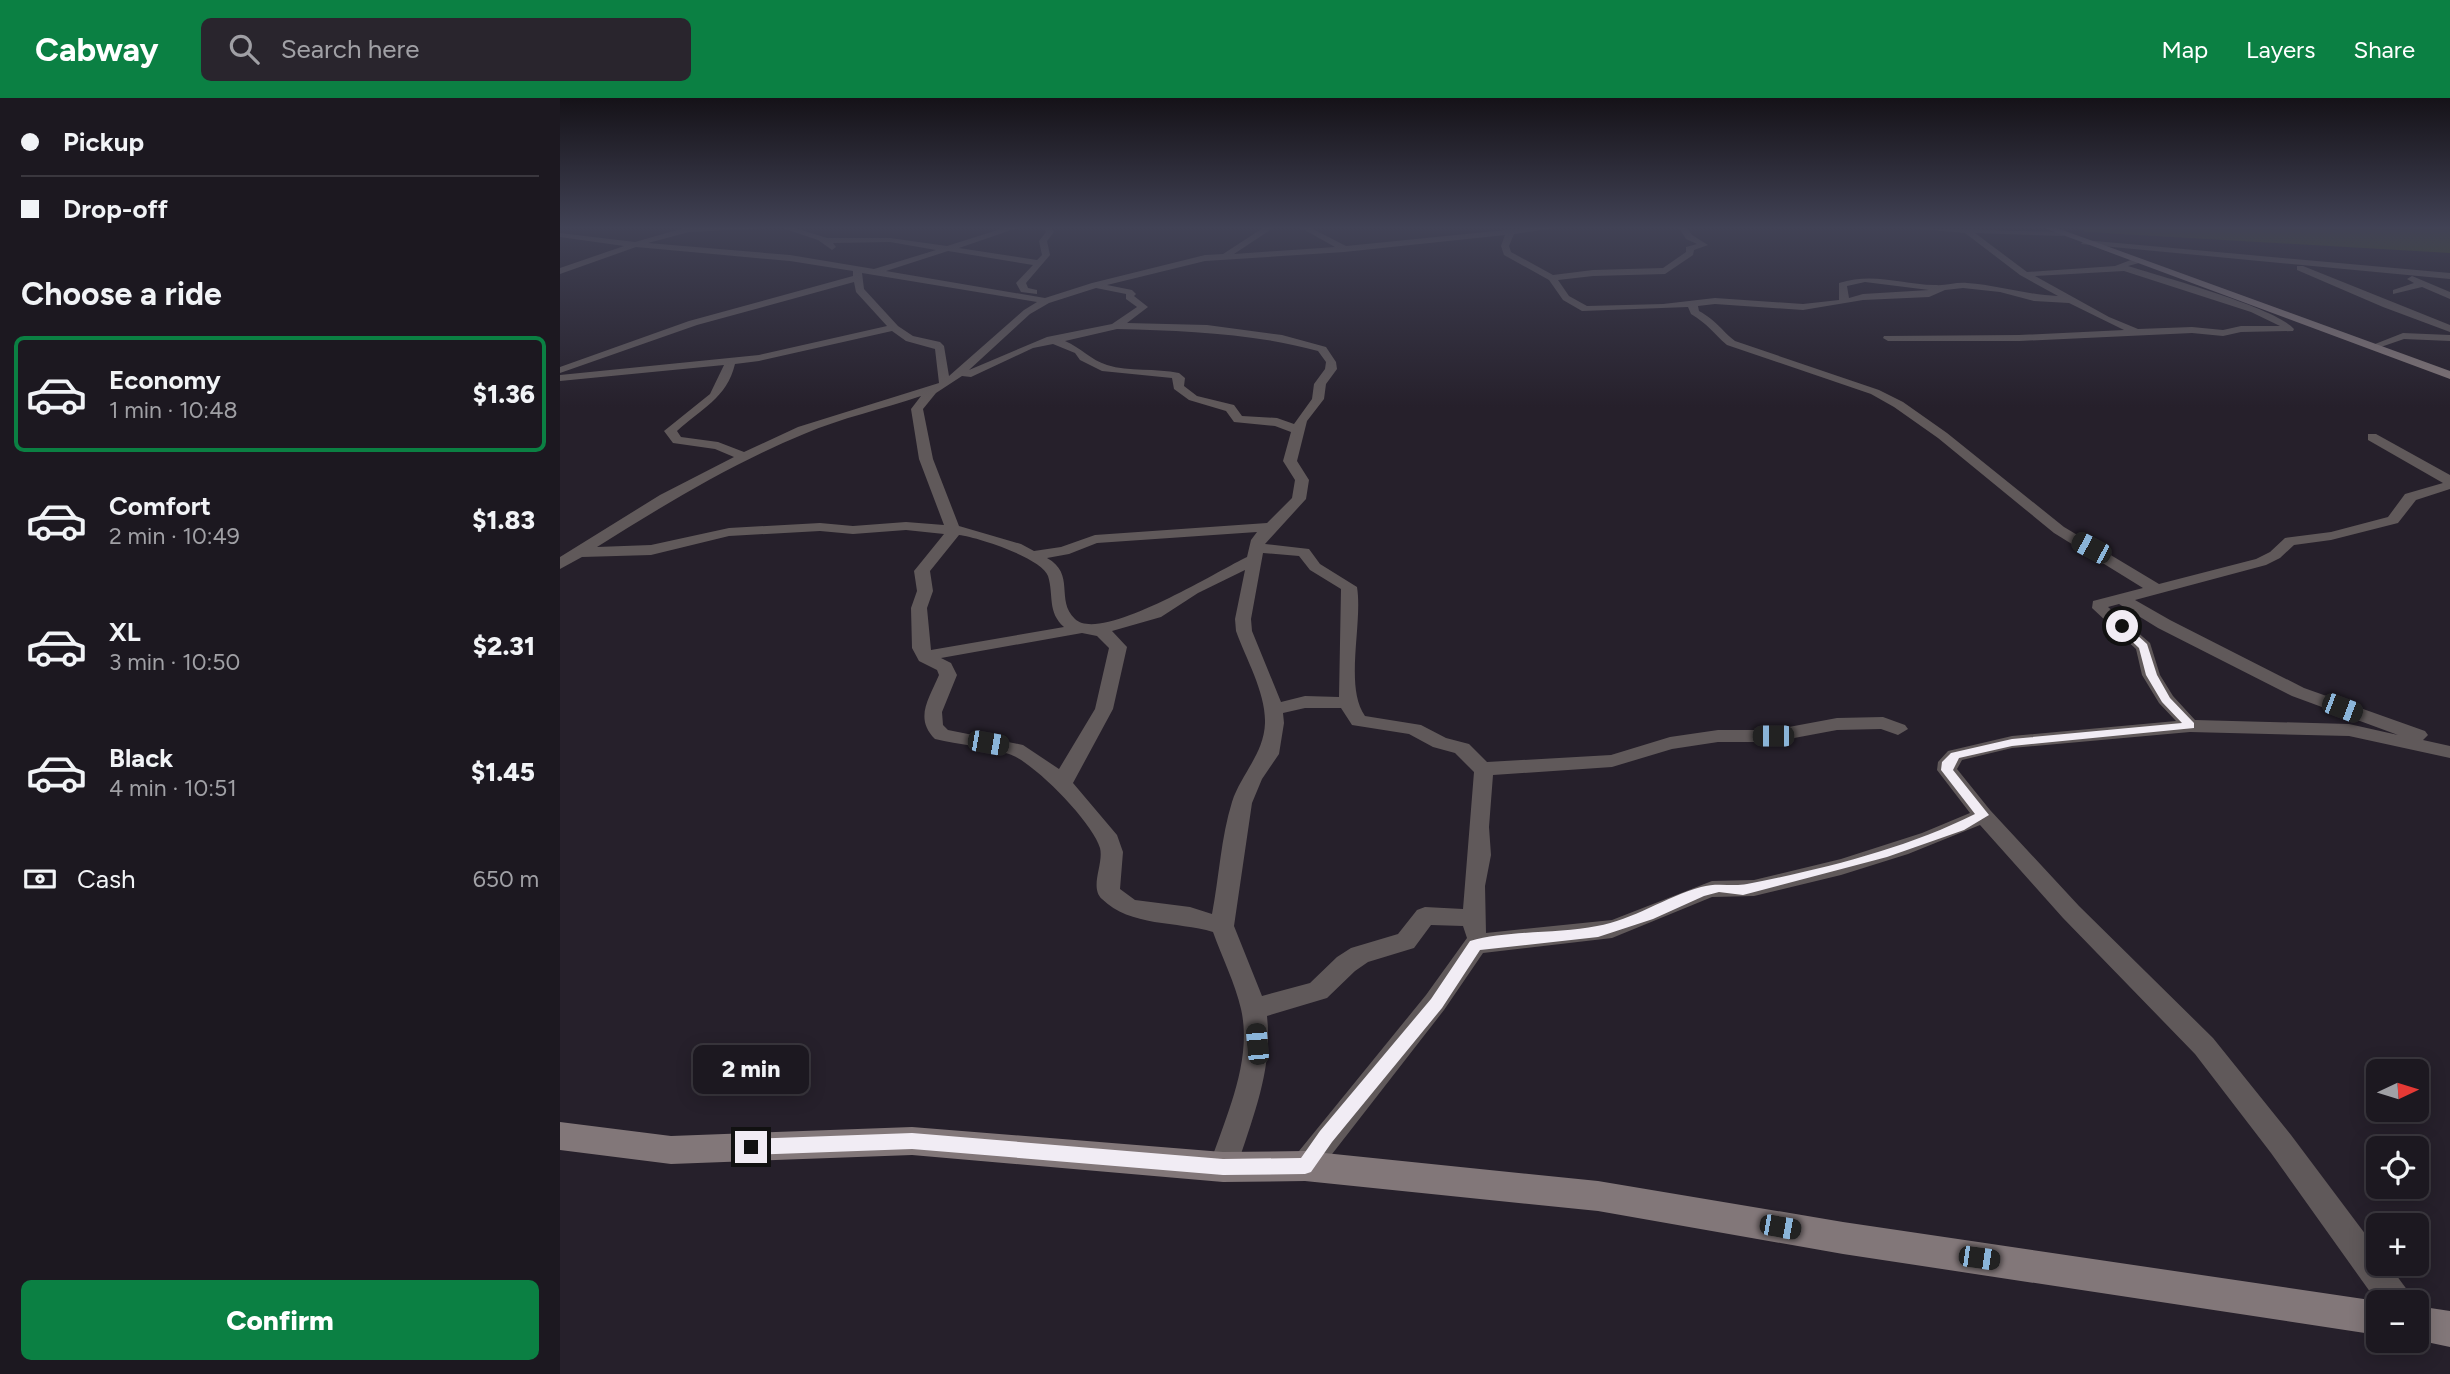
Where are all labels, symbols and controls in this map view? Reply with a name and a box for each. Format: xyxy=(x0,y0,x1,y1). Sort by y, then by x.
search box xyxy=(201,18,691,81)
text: Cabway xyxy=(35,30,159,69)
icon: search xyxy=(225,30,263,68)
text: Search here xyxy=(281,33,420,65)
text: Map xyxy=(2161,35,2208,64)
text: Layers xyxy=(2246,35,2315,64)
text: Share xyxy=(2353,35,2415,64)
text: Pickup xyxy=(63,126,144,158)
text: Drop-off xyxy=(63,193,168,225)
text: Choose a ride xyxy=(21,275,222,313)
icon: car xyxy=(25,363,88,426)
text: Economy xyxy=(109,364,221,396)
text: $1.36 xyxy=(473,378,535,410)
text: 1 min · 10:48 xyxy=(109,396,238,424)
icon: car xyxy=(25,489,88,552)
text: Comfort xyxy=(109,490,211,522)
text: $1.83 xyxy=(472,504,535,536)
text: 2 min · 10:49 xyxy=(109,522,240,550)
car xyxy=(2068,529,2115,567)
route start xyxy=(2106,610,2138,642)
icon: car xyxy=(25,615,88,678)
text: XL xyxy=(109,616,141,648)
text: $2.31 xyxy=(473,630,535,662)
text: 3 min · 10:50 xyxy=(109,648,240,676)
car xyxy=(2319,691,2366,725)
car xyxy=(1753,726,1795,747)
car xyxy=(966,729,1011,757)
icon: car xyxy=(25,741,88,804)
text: Black xyxy=(109,742,173,774)
text: $1.45 xyxy=(471,756,535,788)
text: 4 min · 10:51 xyxy=(109,774,237,802)
icon: cash xyxy=(21,860,59,898)
text: Cash xyxy=(77,863,136,895)
text: 650 m xyxy=(473,865,539,893)
car xyxy=(1245,1022,1270,1066)
callout: 2 min xyxy=(693,1046,809,1094)
text: 2 min xyxy=(722,1055,780,1083)
north arrow xyxy=(2366,1059,2429,1122)
map controls xyxy=(2366,1059,2429,1353)
route end xyxy=(735,1131,767,1163)
button: locate xyxy=(2366,1136,2429,1199)
car xyxy=(1758,1213,1803,1241)
button: + xyxy=(2366,1213,2429,1276)
car xyxy=(1957,1245,2002,1271)
button: Confirm xyxy=(21,1280,539,1360)
button: − xyxy=(2366,1290,2429,1353)

